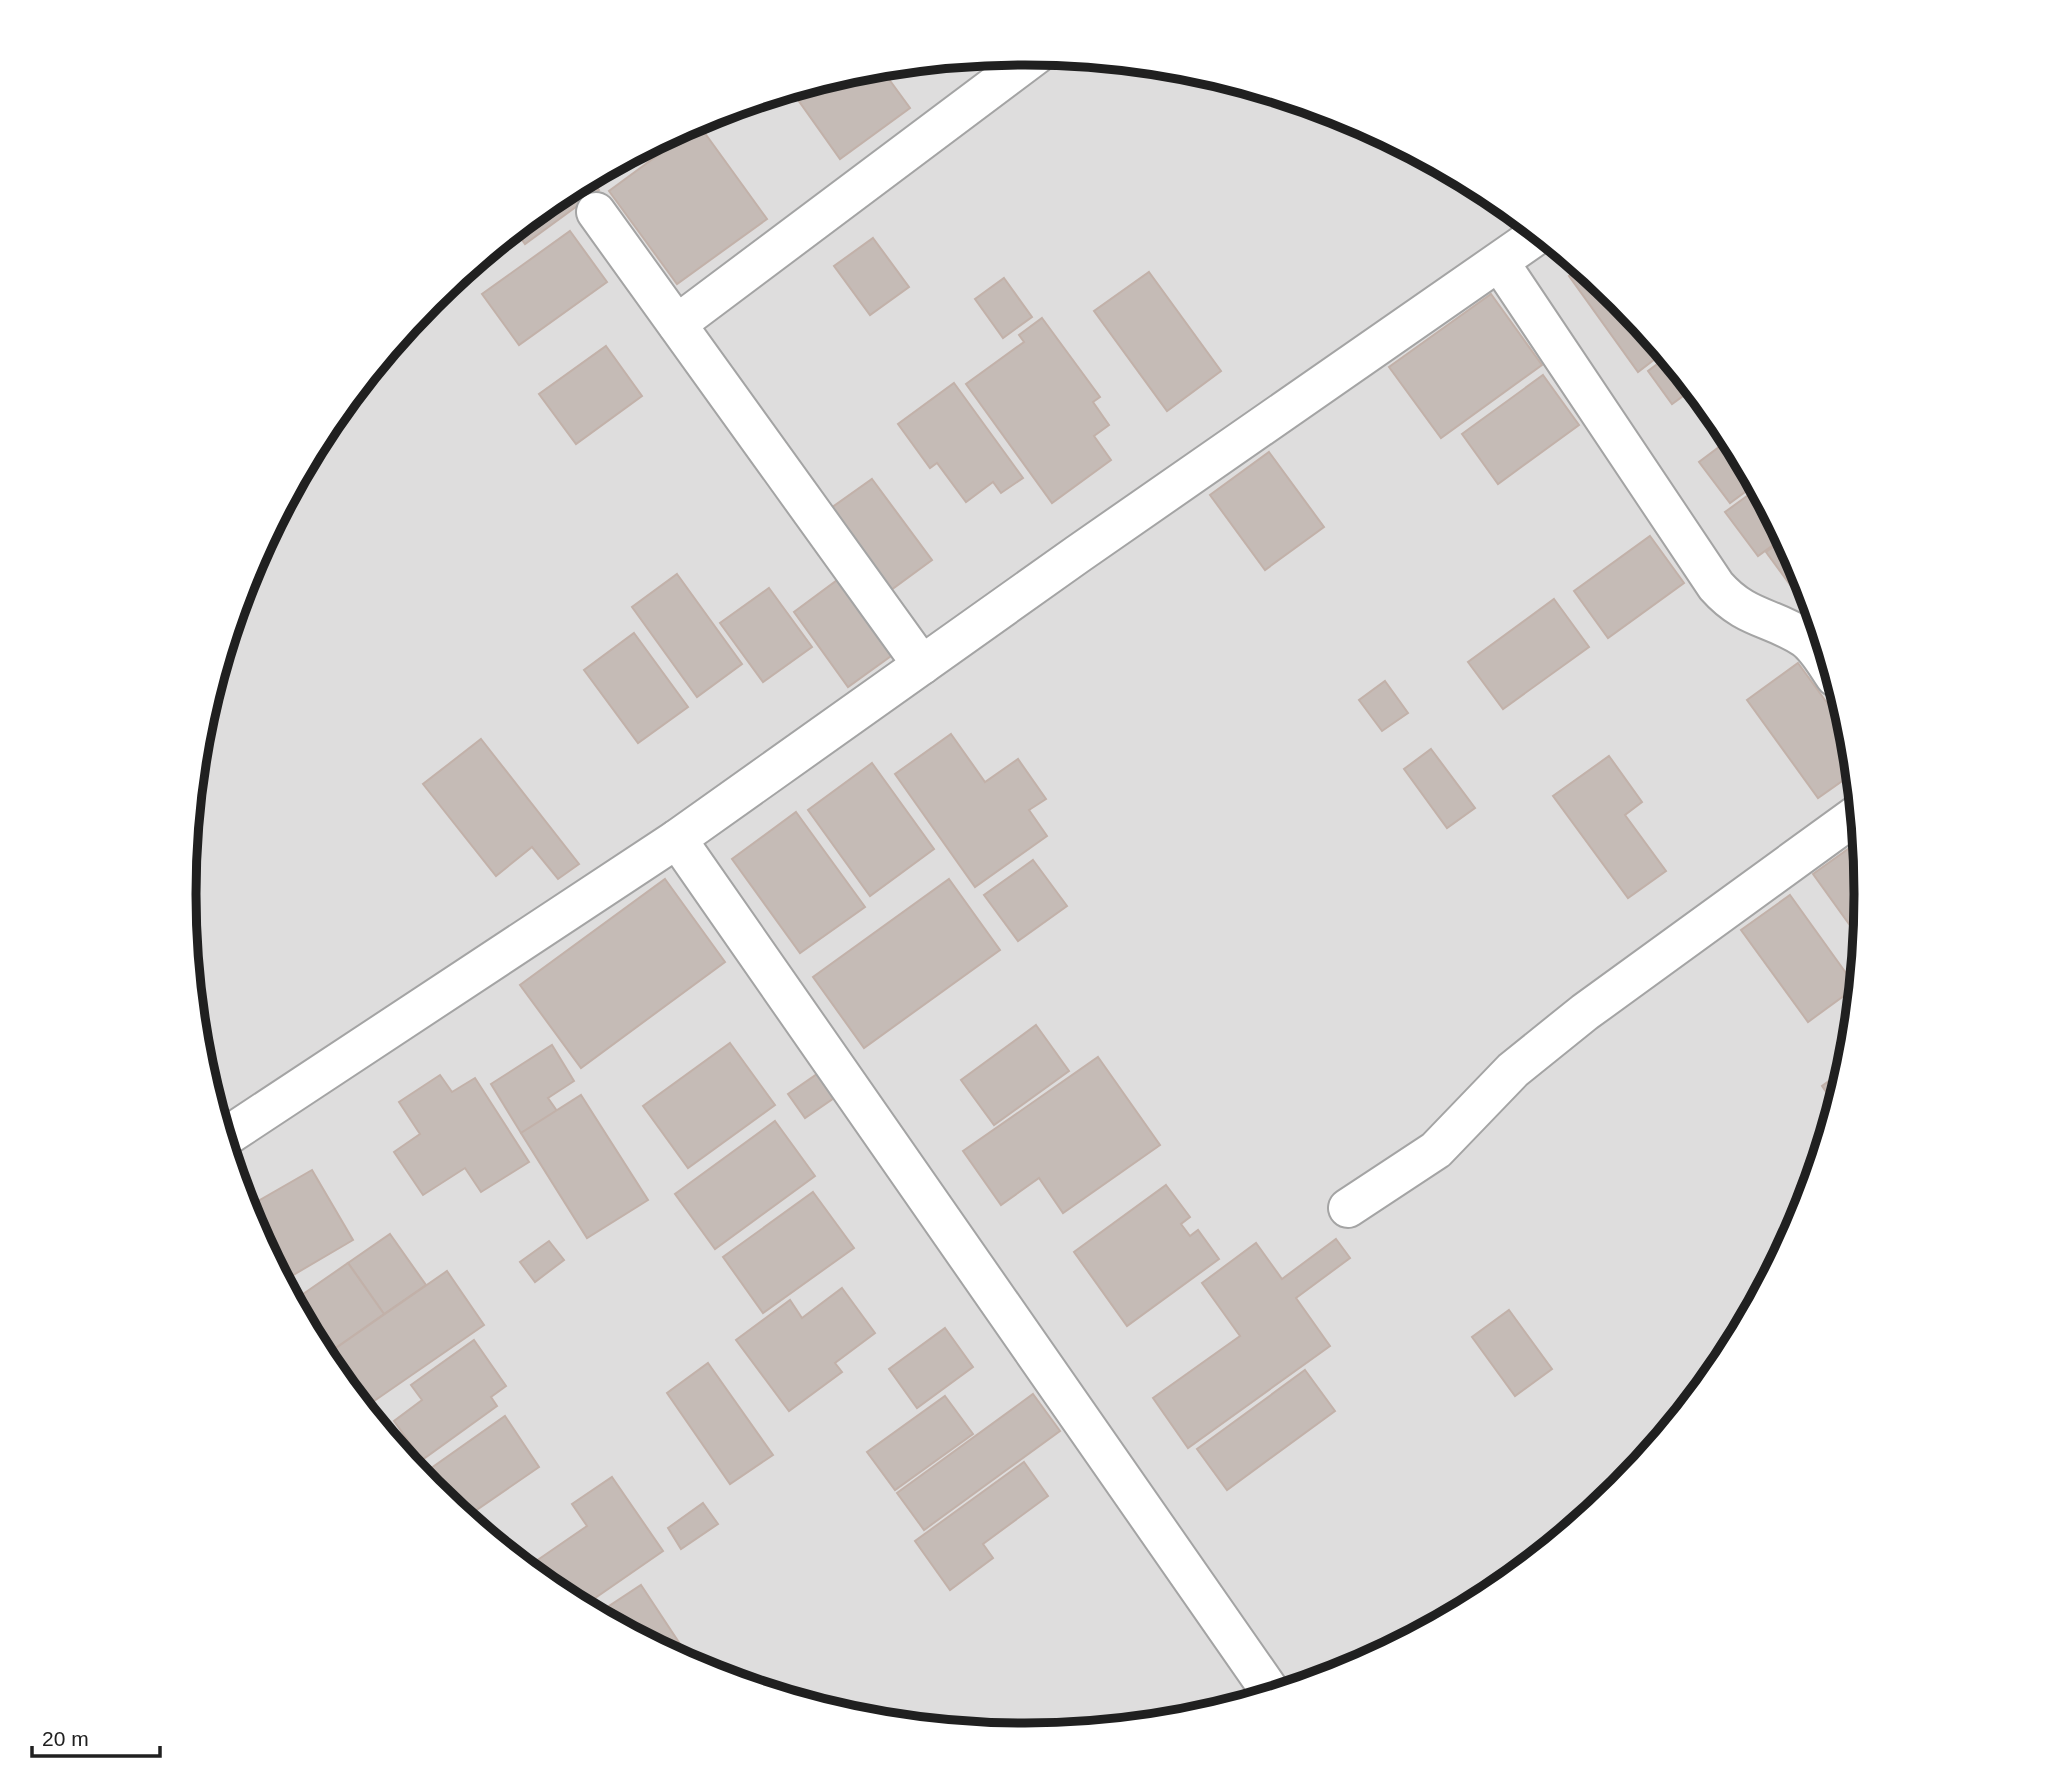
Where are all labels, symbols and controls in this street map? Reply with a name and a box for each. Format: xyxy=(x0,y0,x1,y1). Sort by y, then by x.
scale bar xyxy=(32,1714,159,1758)
text: 20 m xyxy=(42,1727,89,1750)

